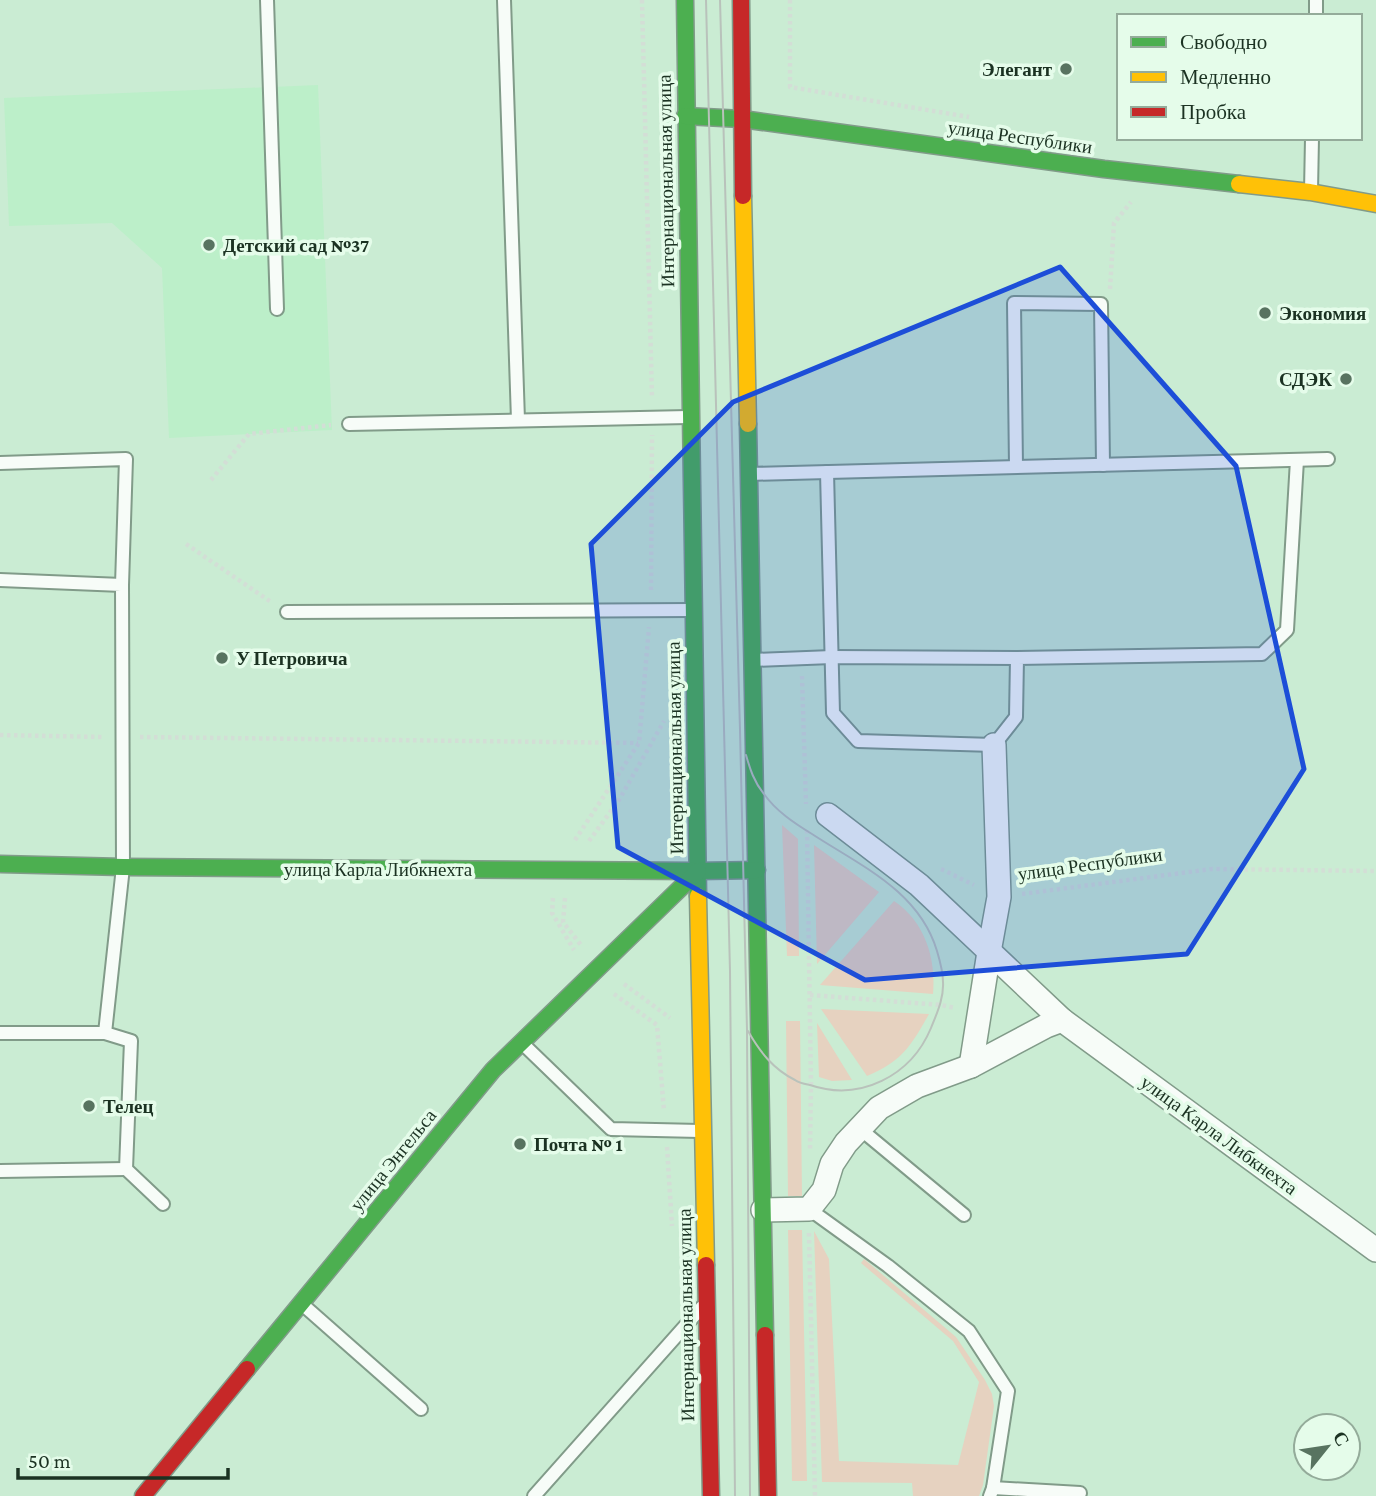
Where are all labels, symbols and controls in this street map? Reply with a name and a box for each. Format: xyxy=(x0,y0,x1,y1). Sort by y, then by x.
legend xyxy=(1117,14,1362,140)
text: Свободно xyxy=(1180,30,1267,54)
place label: Элегант xyxy=(982,59,1053,80)
marker: Элегант xyxy=(1058,61,1074,77)
text: Медленно xyxy=(1180,65,1271,89)
street label: Интернациональная улица xyxy=(654,74,678,288)
text: Пробка xyxy=(1180,100,1247,124)
street label: улица Республики xyxy=(946,116,1094,158)
place label: Детский сад №37 xyxy=(223,235,369,256)
marker: Детский сад №37 xyxy=(201,237,217,253)
place label: Экономия xyxy=(1279,303,1366,324)
marker: Экономия xyxy=(1257,305,1273,321)
place label: СДЭК xyxy=(1279,369,1332,390)
marker: СДЭК xyxy=(1338,371,1354,387)
street label: Интернациональная улица xyxy=(663,641,687,855)
place label: У Петровича xyxy=(236,648,348,669)
marker: У Петровича xyxy=(214,650,230,666)
street label: улица Республики xyxy=(1016,843,1164,885)
street label: улица Карла Либкнехта xyxy=(284,859,473,880)
street label: улица Карла Либкнехта xyxy=(1137,1071,1302,1199)
place label: Телец xyxy=(103,1096,153,1117)
marker: Телец xyxy=(81,1098,97,1114)
street label: улица Энгельса xyxy=(346,1105,441,1215)
place label: Почта № 1 xyxy=(534,1134,623,1155)
marker: Почта № 1 xyxy=(512,1136,528,1152)
street label: Интернациональная улица xyxy=(674,1208,698,1422)
north arrow xyxy=(1292,1412,1362,1482)
text: С xyxy=(1329,1428,1354,1450)
scale bar xyxy=(18,1436,228,1480)
text: 50 m xyxy=(28,1449,71,1473)

